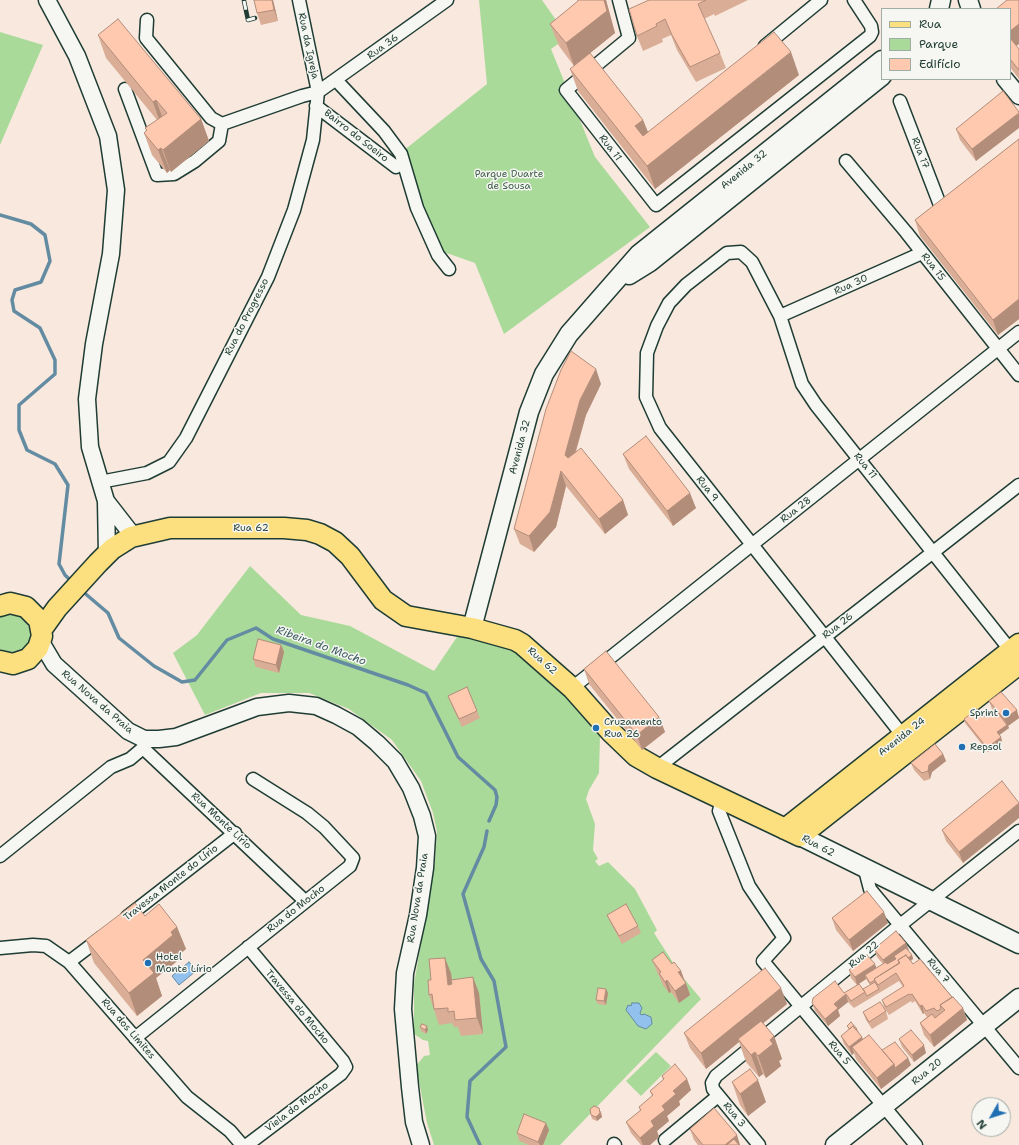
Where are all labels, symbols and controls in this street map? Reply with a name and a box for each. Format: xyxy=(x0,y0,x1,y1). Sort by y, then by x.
legend xyxy=(881,8,1011,80)
street label: Rua da Igreja xyxy=(295,12,321,80)
text: Rua xyxy=(919,16,941,32)
street label: Rua 36 xyxy=(365,32,401,62)
text: Parque xyxy=(919,36,958,52)
text: Edifício xyxy=(919,56,960,72)
street label: Bairro do Soeiro xyxy=(321,107,391,165)
street label: Rua 11 xyxy=(596,132,624,164)
street label: Rua 17 xyxy=(909,136,931,170)
street label: Avenida 32 xyxy=(719,148,769,192)
park label: Parque Duarte de Sousa xyxy=(475,168,543,192)
street label: Rua 15 xyxy=(918,251,948,283)
street label: Rua 30 xyxy=(832,272,870,298)
street label: Rua do Progresso xyxy=(222,277,272,357)
street label: Avenida 32 xyxy=(507,418,533,476)
street label: Rua 11 xyxy=(851,451,879,481)
street label: Rua 9 xyxy=(693,474,721,504)
street label: Rua 28 xyxy=(778,494,814,526)
street label: Rua 62 xyxy=(233,522,269,534)
street label: Rua 26 xyxy=(820,610,856,642)
water label: Ribeira do Mocho xyxy=(274,624,368,668)
street label: Rua 62 xyxy=(525,645,559,677)
street label: Rua Nova da Praia xyxy=(59,668,135,736)
place label: Sprint xyxy=(970,707,998,719)
marker: Sprint xyxy=(1001,708,1011,718)
street label: Avenida 24 xyxy=(876,715,928,759)
place label: Cruzamento Rua 26 xyxy=(604,716,662,740)
marker: Cruzamento Rua 26 xyxy=(591,723,601,733)
place label: Repsol xyxy=(970,741,1002,753)
marker: Repsol xyxy=(957,742,967,752)
street label: Rua Monte Lírio xyxy=(188,790,254,852)
street label: Rua 62 xyxy=(800,832,836,860)
street label: Travessa Monte do Lírio xyxy=(121,842,221,924)
street label: Rua Nova da Praia xyxy=(405,852,431,944)
street label: Rua do Mocho xyxy=(265,883,327,935)
street label: Rua 22 xyxy=(847,939,881,971)
place label: Hotel Monte Lírio xyxy=(156,951,212,974)
street label: Rua 7 xyxy=(924,956,952,986)
marker: Hotel Monte Lírio xyxy=(143,958,153,968)
street label: Travessa do Mocho xyxy=(262,967,332,1047)
street label: Rua dos Limites xyxy=(98,996,158,1062)
street label: Rua 5 xyxy=(825,1038,853,1068)
street label: Rua 20 xyxy=(909,1056,945,1088)
street label: Viela do Mocho xyxy=(263,1079,331,1135)
north arrow xyxy=(971,1097,1011,1137)
street label: Rua 3 xyxy=(720,1100,748,1130)
text: N xyxy=(973,1116,991,1132)

